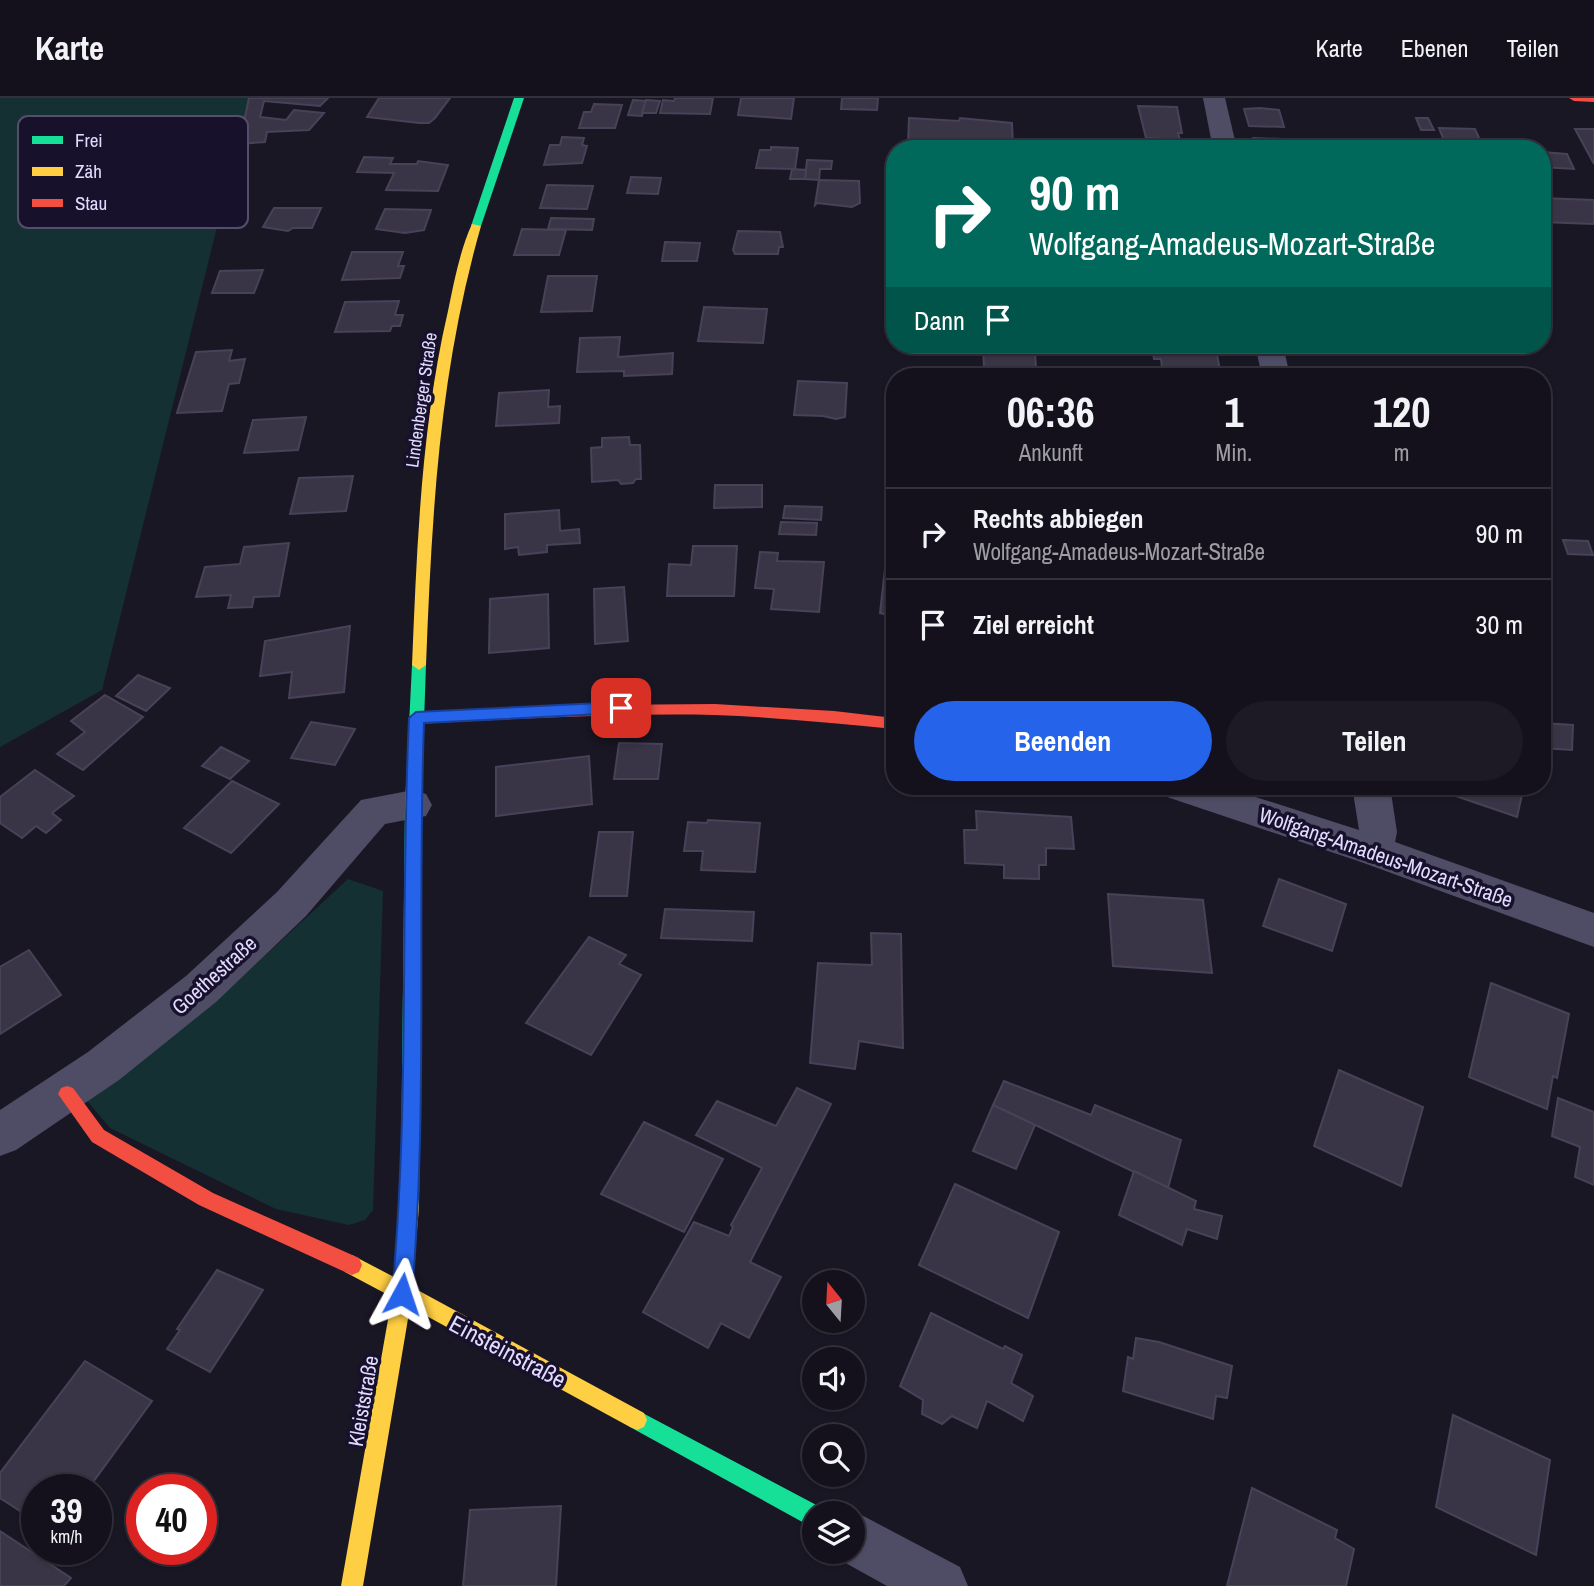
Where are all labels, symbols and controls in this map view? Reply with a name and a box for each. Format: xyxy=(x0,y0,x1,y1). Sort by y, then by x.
text: Karte xyxy=(35,26,104,70)
text: Karte xyxy=(1316,32,1363,64)
text: Ebenen xyxy=(1401,32,1468,64)
text: Teilen xyxy=(1506,32,1559,64)
legend xyxy=(18,116,248,228)
text: Frei xyxy=(75,127,103,153)
text: Zäh xyxy=(75,158,102,184)
text: 90 m xyxy=(1029,159,1121,225)
icon: right xyxy=(914,168,1005,259)
text: Stau xyxy=(75,190,107,216)
text: Wolfgang-Amadeus-Mozart-Straße xyxy=(1029,222,1435,265)
icon: arrive xyxy=(979,301,1017,339)
text: Dann xyxy=(914,303,965,338)
street label: Lindenberger Straße xyxy=(399,331,443,469)
text: 06:36 xyxy=(1007,384,1095,440)
text: 1 xyxy=(1224,384,1243,440)
text: 120 xyxy=(1373,384,1430,440)
text: Ankunft xyxy=(1019,437,1083,468)
text: Min. xyxy=(1215,437,1252,468)
text: m xyxy=(1394,437,1409,468)
text: Rechts abbiegen xyxy=(973,501,1144,536)
icon: right xyxy=(914,515,952,553)
text: 90 m xyxy=(1476,516,1523,551)
text: Wolfgang-Amadeus-Mozart-Straße xyxy=(973,536,1265,567)
icon: arrive xyxy=(914,606,952,644)
text: Ziel erreicht xyxy=(973,607,1094,642)
text: 30 m xyxy=(1476,607,1523,642)
pin xyxy=(591,678,651,738)
icon: arrive xyxy=(602,689,640,727)
button: Beenden xyxy=(914,701,1212,781)
button: Teilen xyxy=(1226,701,1523,781)
street label: Wolfgang-Amadeus-Mozart-Straße xyxy=(1255,800,1517,914)
street label: Goethestraße xyxy=(165,929,263,1021)
position arrow xyxy=(365,1257,439,1331)
north arrow xyxy=(802,1270,864,1334)
map controls xyxy=(802,1270,865,1564)
street label: Einsteinstraße xyxy=(444,1307,572,1395)
button: sound xyxy=(802,1347,865,1410)
street label: Kleiststraße xyxy=(341,1353,385,1449)
button: search xyxy=(802,1424,865,1487)
speed limit sign: 40 xyxy=(126,1474,217,1565)
text: 39 xyxy=(51,1487,82,1534)
button: layers xyxy=(802,1501,865,1564)
text: km/h xyxy=(51,1524,83,1549)

